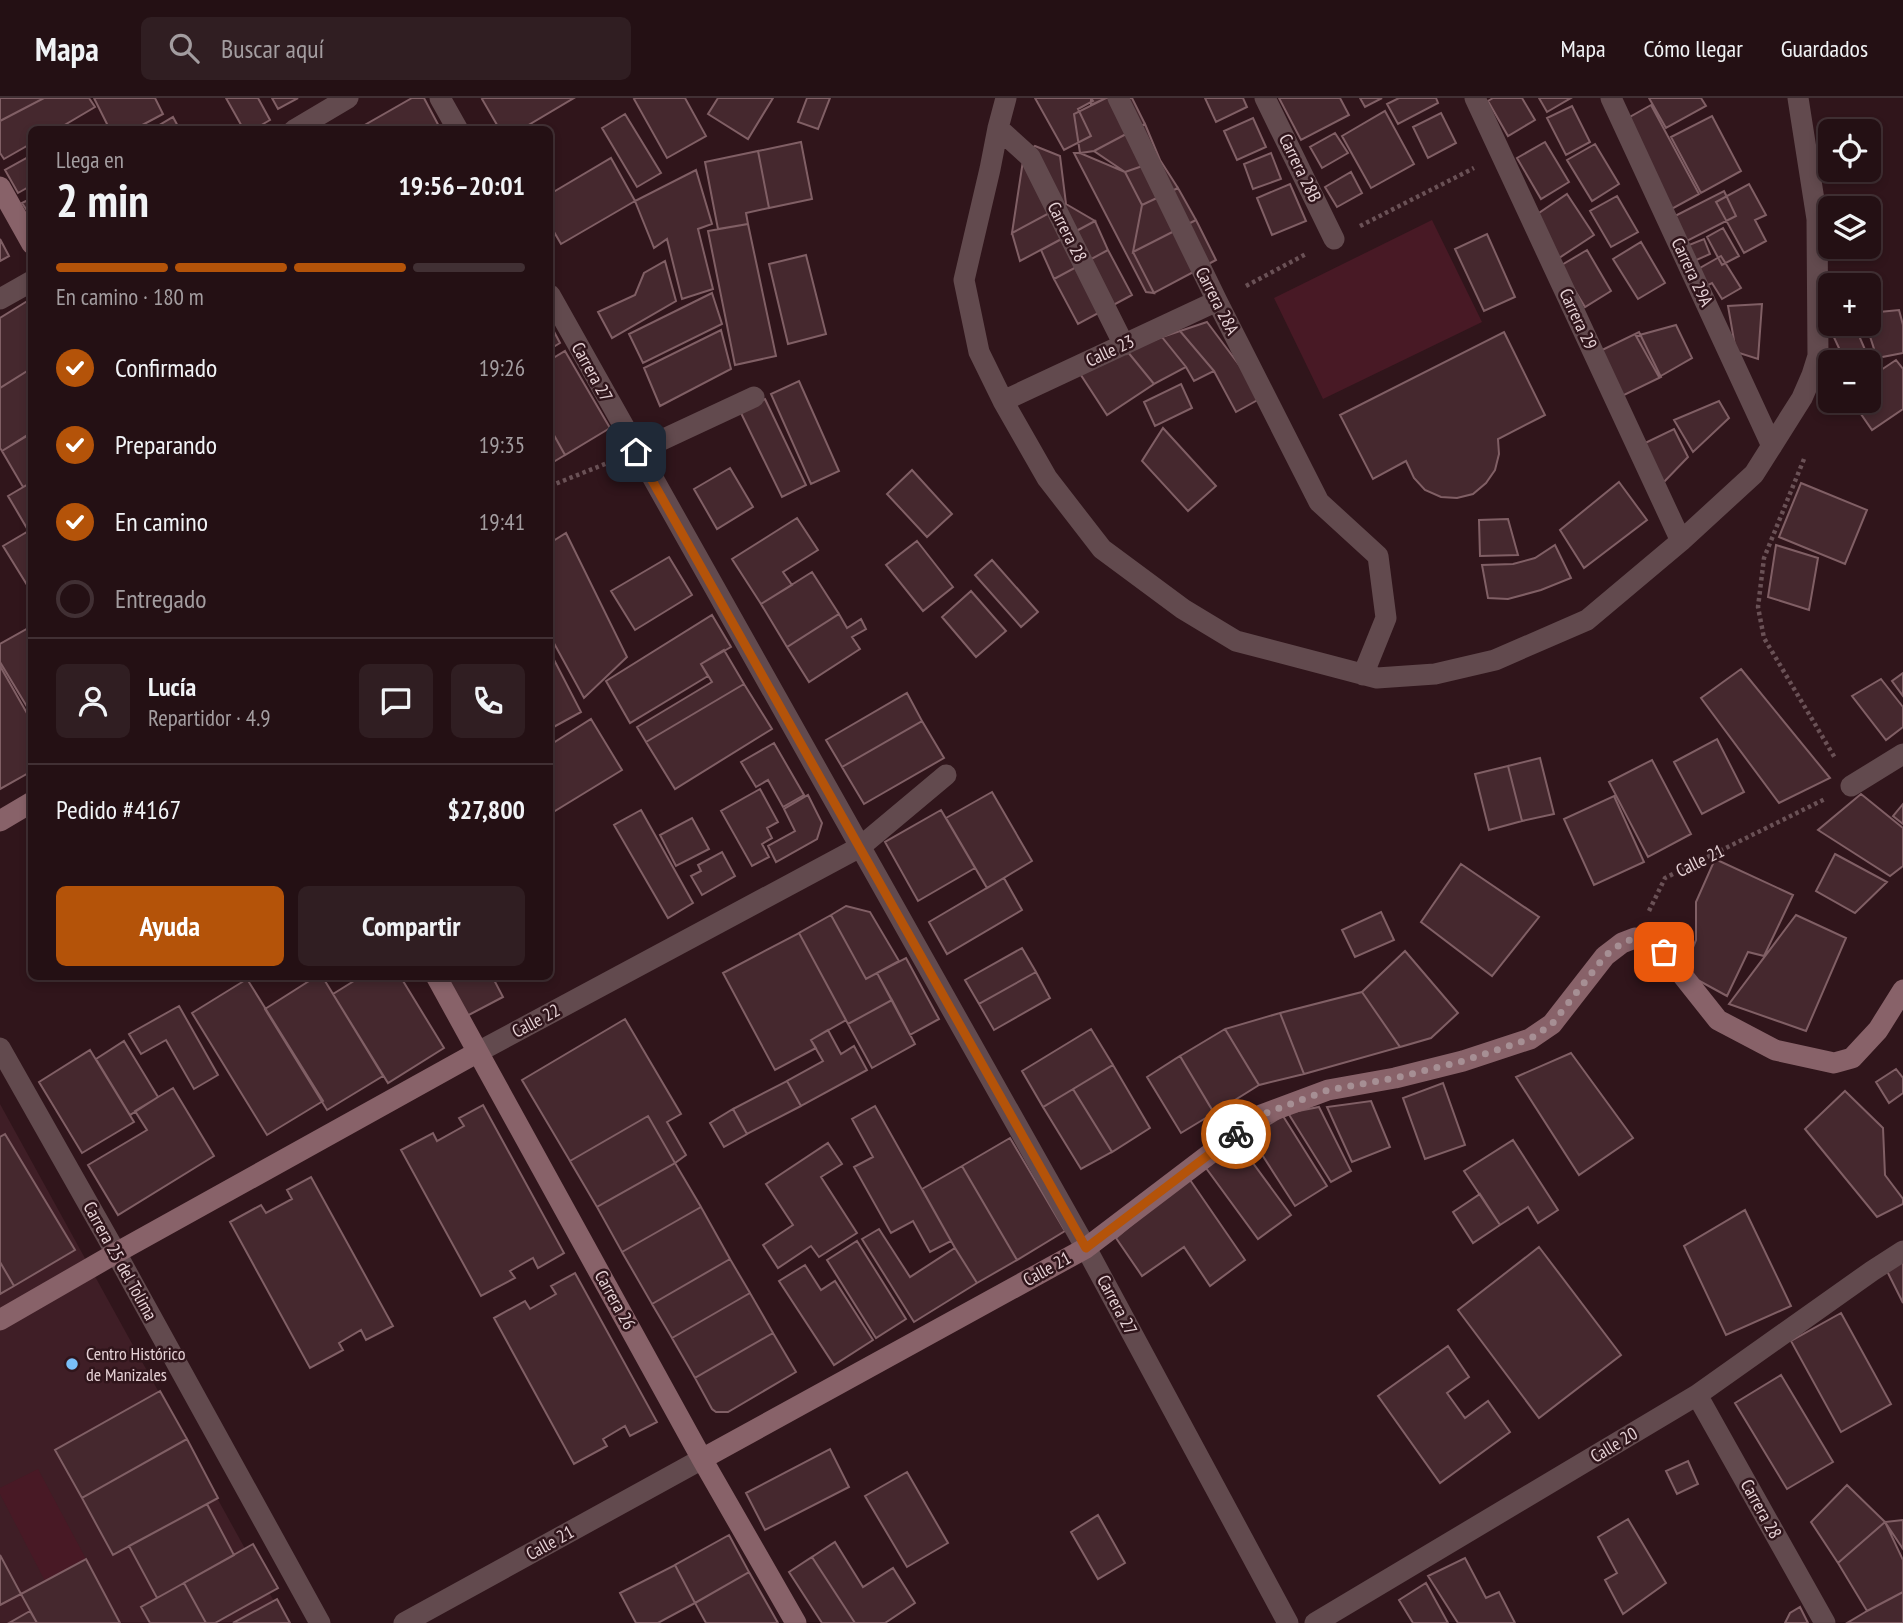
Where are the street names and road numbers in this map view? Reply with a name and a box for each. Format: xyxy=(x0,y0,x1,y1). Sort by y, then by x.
street label: Carrera 28B xyxy=(1274,130,1327,206)
street label: Carrera 28 xyxy=(1043,198,1092,266)
street label: Carrera 29A xyxy=(1667,234,1719,310)
street label: Carrera 28A xyxy=(1191,263,1245,339)
street label: Carrera 29 xyxy=(1554,285,1603,353)
street label: Calle 23 xyxy=(1082,329,1138,372)
street label: Carrera 27 xyxy=(567,338,618,406)
street label: Calle 21 xyxy=(1672,839,1728,882)
street label: Calle 22 xyxy=(508,998,564,1043)
street label: Carrera 25 del Tolima xyxy=(78,1197,163,1324)
street label: Calle 21 xyxy=(1019,1246,1075,1291)
street label: Carrera 26 xyxy=(590,1266,641,1334)
street label: Carrera 27 xyxy=(1092,1271,1143,1339)
street label: Calle 20 xyxy=(1586,1422,1642,1468)
street label: Carrera 28 xyxy=(1736,1475,1787,1543)
street label: Calle 21 xyxy=(522,1520,578,1565)

